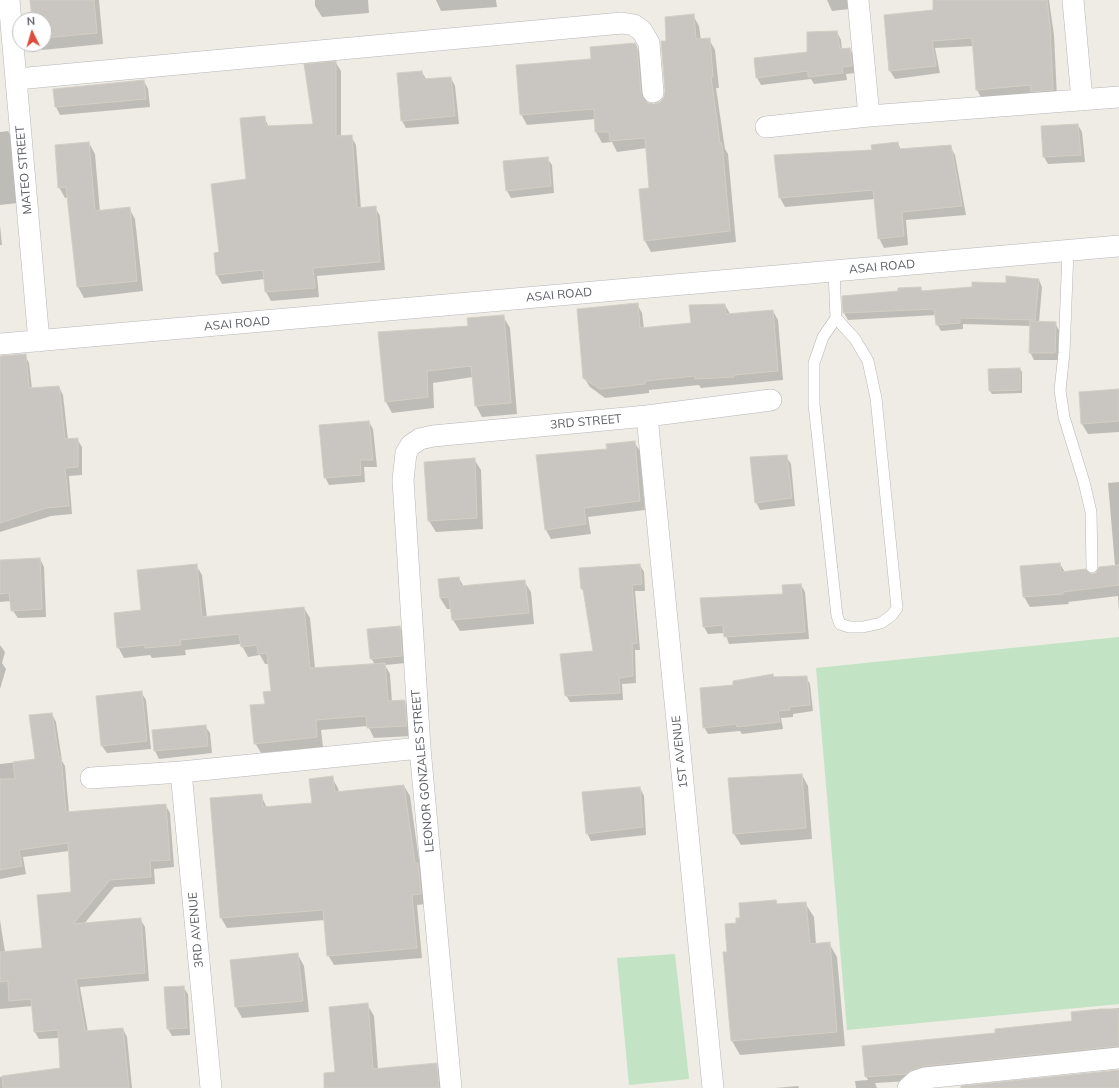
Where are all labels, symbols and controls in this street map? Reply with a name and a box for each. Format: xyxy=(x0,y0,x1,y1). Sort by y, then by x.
north arrow xyxy=(12,12,52,52)
text: N xyxy=(26,14,36,28)
street label: MATEO STREET xyxy=(13,125,35,215)
street label: ASAI ROAD xyxy=(848,257,916,277)
street label: ASAI ROAD xyxy=(525,285,593,305)
street label: ASAI ROAD xyxy=(203,314,271,334)
street label: 3RD STREET xyxy=(550,412,622,432)
street label: LEONOR GONZALES STREET xyxy=(409,689,437,853)
street label: 1ST AVENUE xyxy=(669,715,691,789)
street label: 3RD AVENUE xyxy=(186,892,206,968)

